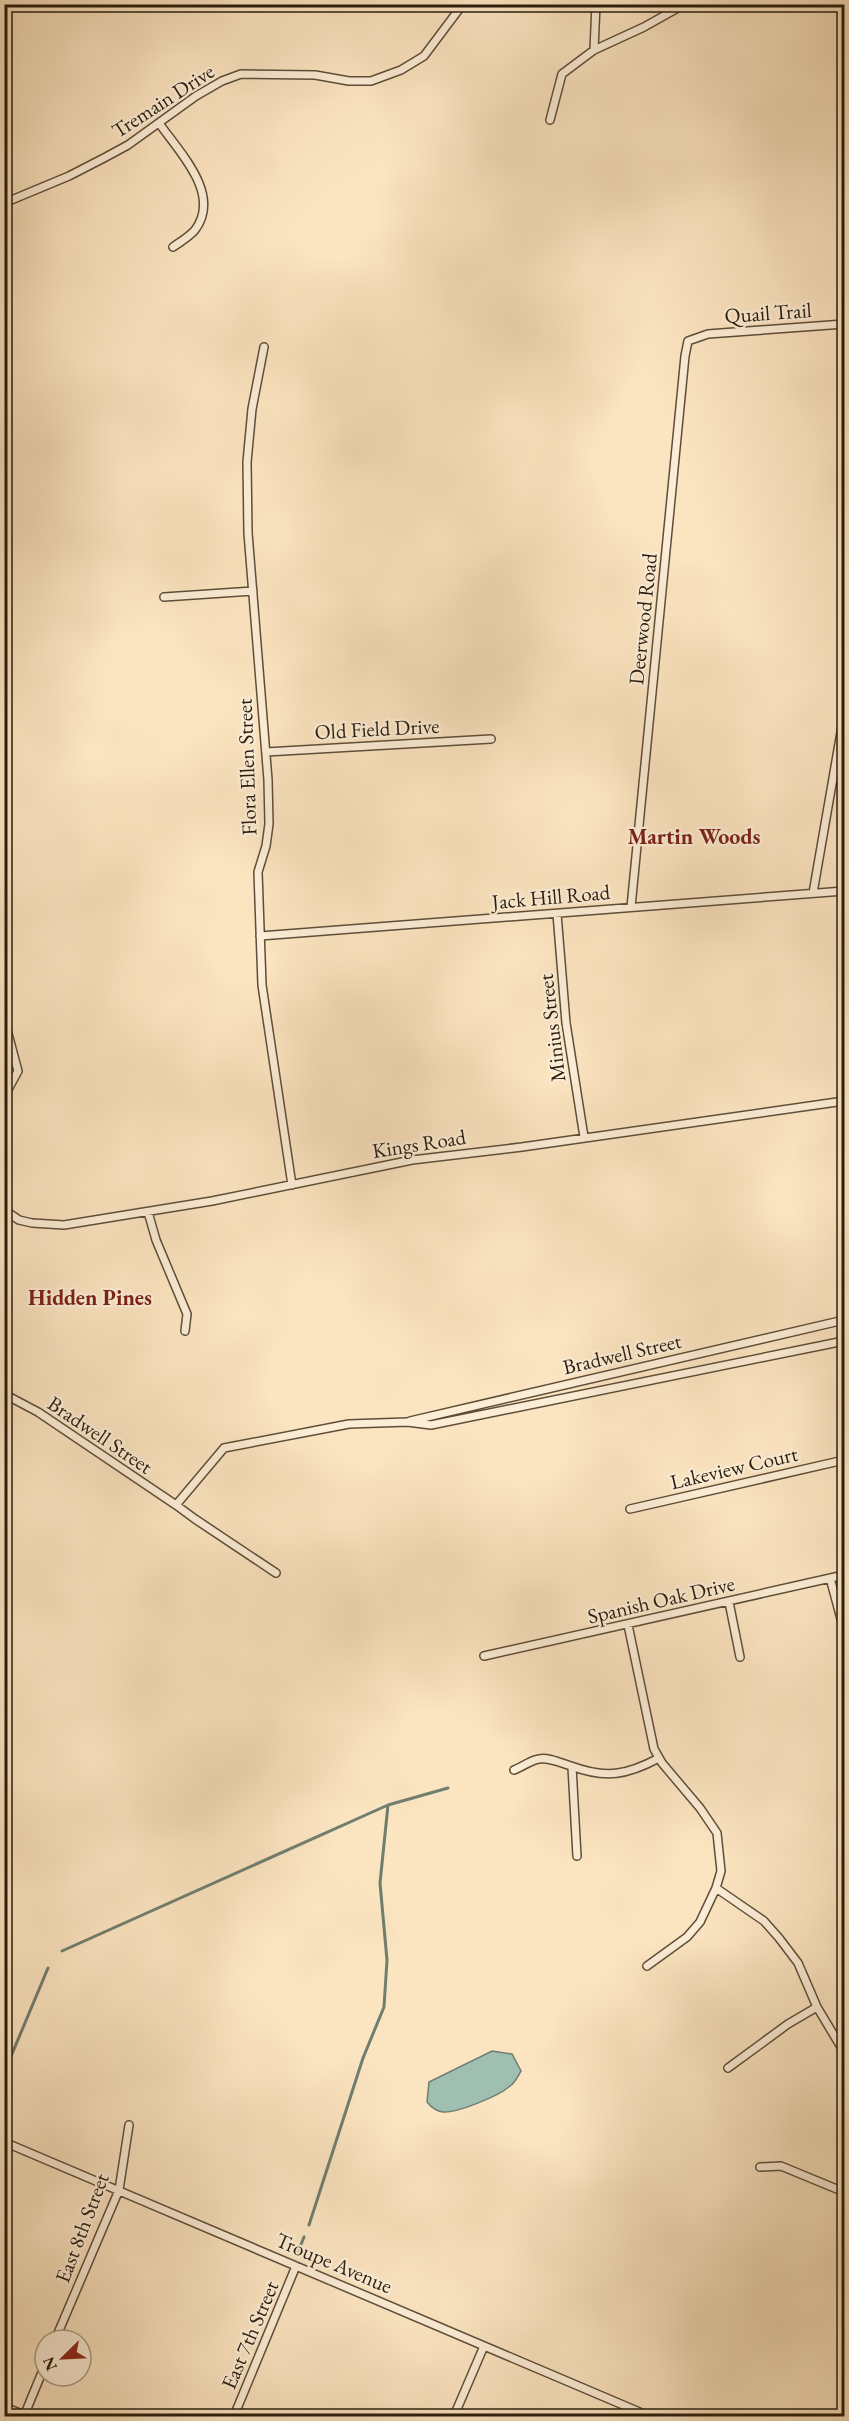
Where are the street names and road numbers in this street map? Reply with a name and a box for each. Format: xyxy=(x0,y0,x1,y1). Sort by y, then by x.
street label: Tremain Drive xyxy=(106,57,219,144)
street label: Quail Trail xyxy=(723,296,813,330)
street label: Deerwood Road xyxy=(622,551,663,686)
street label: Flora Ellen Street xyxy=(231,698,262,836)
street label: Old Field Drive xyxy=(314,712,440,745)
street label: Jack Hill Road xyxy=(489,878,612,915)
street label: Minius Street xyxy=(531,972,572,1084)
street label: Kings Road xyxy=(370,1123,468,1164)
street label: Bradwell Street xyxy=(560,1327,684,1380)
street label: Bradwell Street xyxy=(43,1390,158,1480)
street label: Lakeview Court xyxy=(668,1440,801,1495)
street label: Spanish Oak Drive xyxy=(585,1569,737,1630)
street label: East 8th Street xyxy=(48,2169,115,2286)
street label: Troupe Avenue xyxy=(272,2226,397,2299)
street label: East 7th Street xyxy=(215,2276,285,2393)

